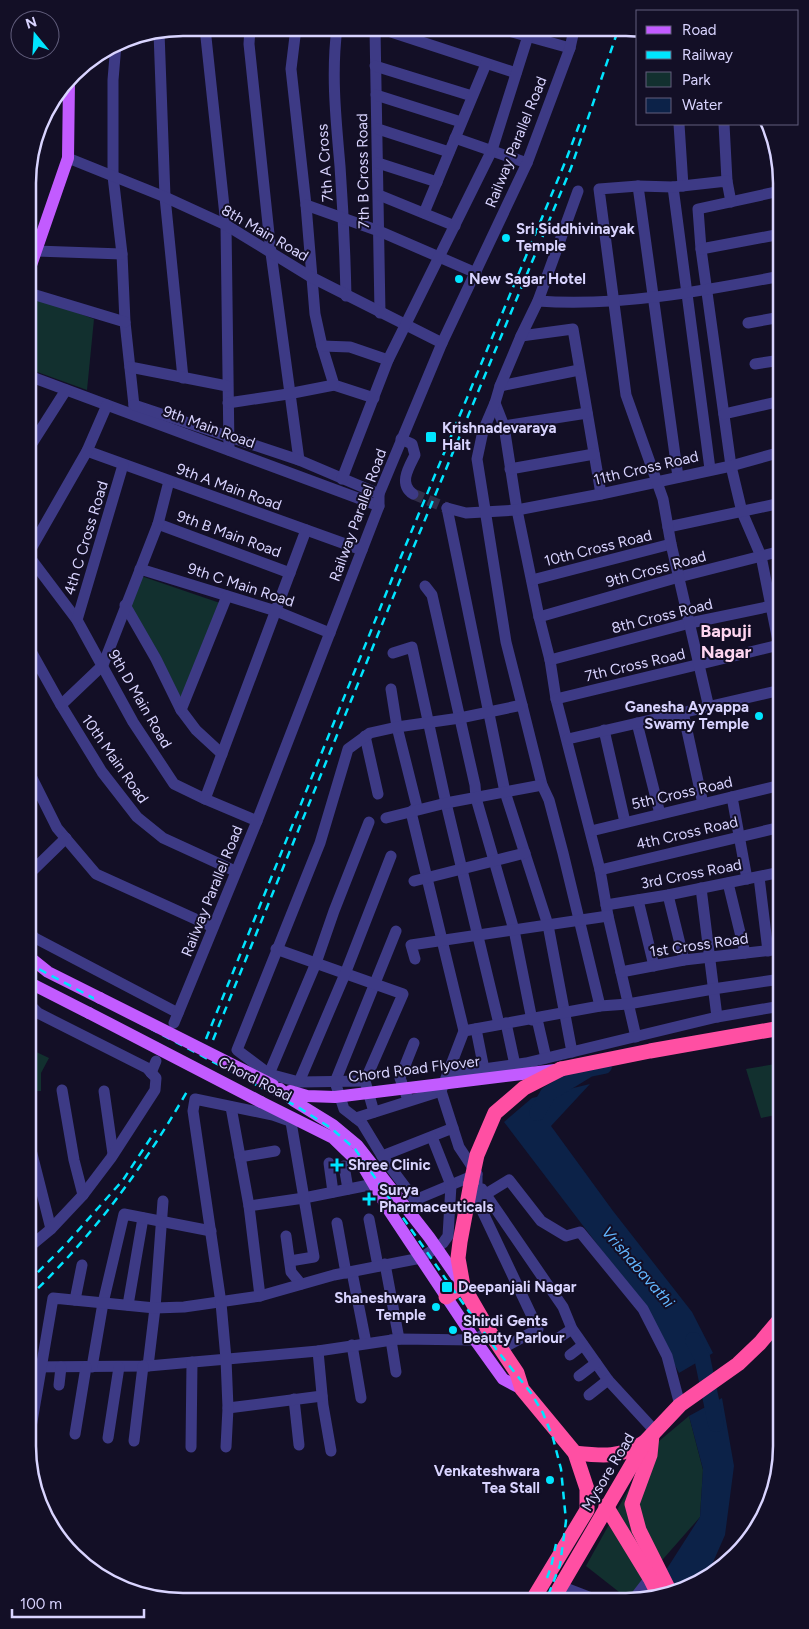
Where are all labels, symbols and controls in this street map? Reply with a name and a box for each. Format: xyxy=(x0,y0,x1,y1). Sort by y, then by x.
north arrow xyxy=(10,10,60,60)
legend xyxy=(636,10,799,125)
text: N xyxy=(23,13,39,33)
text: Road xyxy=(682,21,717,39)
text: Railway xyxy=(682,46,733,64)
text: Park xyxy=(682,71,711,89)
street label: Railway Parallel Road xyxy=(481,74,551,210)
text: Water xyxy=(682,96,722,114)
street label: 7th B Cross Road xyxy=(353,113,373,229)
street label: 7th A Cross xyxy=(313,123,337,203)
street label: 8th Main Road xyxy=(218,201,312,265)
place label: Sri Siddhivinayak Temple xyxy=(516,220,635,255)
marker: Sri Siddhivinayak Temple xyxy=(500,232,512,244)
place label: New Sagar Hotel xyxy=(469,270,586,288)
marker: New Sagar Hotel xyxy=(453,273,465,285)
street label: 9th Main Road xyxy=(161,402,257,452)
place label: Krishnadevaraya Halt xyxy=(442,419,556,454)
marker: Krishnadevaraya Halt xyxy=(424,430,438,444)
street label: Railway Parallel Road xyxy=(326,446,390,584)
street label: 11th Cross Road xyxy=(592,447,700,489)
street label: 9th A Main Road xyxy=(174,460,284,514)
street label: 4th C Cross Road xyxy=(60,479,112,597)
street label: 9th B Main Road xyxy=(174,507,284,561)
street label: 10th Cross Road xyxy=(542,526,654,570)
street label: 9th Cross Road xyxy=(604,547,708,591)
street label: 9th C Main Road xyxy=(185,559,297,611)
street label: 8th Cross Road xyxy=(609,595,715,637)
district label: Bapuji Nagar xyxy=(700,620,752,663)
street label: 7th Cross Road xyxy=(583,645,687,685)
street label: 9th D Main Road xyxy=(105,647,175,751)
place label: Ganesha Ayyappa Swamy Temple xyxy=(625,698,750,733)
marker: Ganesha Ayyappa Swamy Temple xyxy=(753,710,765,722)
street label: 10th Main Road xyxy=(78,711,152,807)
street label: 5th Cross Road xyxy=(630,773,734,813)
street label: 4th Cross Road xyxy=(634,813,740,853)
street label: Railway Parallel Road xyxy=(177,823,247,959)
street label: 3rd Cross Road xyxy=(639,855,743,893)
street label: 1st Cross Road xyxy=(649,929,749,961)
street label: Chord Road Flyover xyxy=(347,1052,481,1086)
street label: Chord Road xyxy=(215,1053,295,1105)
place label: Shree Clinic xyxy=(348,1156,431,1174)
marker: Shree Clinic xyxy=(330,1158,344,1172)
place label: Surya Pharmaceuticals xyxy=(379,1181,493,1216)
marker: Surya Pharmaceuticals xyxy=(363,1193,375,1205)
water label: Vrishabavathi xyxy=(598,1223,679,1312)
place label: Deepanjali Nagar xyxy=(458,1278,577,1296)
marker: Deepanjali Nagar xyxy=(440,1280,454,1294)
place label: Shaneshwara Temple xyxy=(334,1289,427,1324)
marker: Shaneshwara Temple xyxy=(430,1301,442,1313)
place label: Shirdi Gents Beauty Parlour xyxy=(463,1312,565,1347)
marker: Shirdi Gents Beauty Parlour xyxy=(447,1324,459,1336)
street label: Mysore Road xyxy=(578,1430,638,1514)
place label: Venkateshwara Tea Stall xyxy=(434,1462,540,1497)
marker: Venkateshwara Tea Stall xyxy=(544,1474,556,1486)
scale bar xyxy=(12,1586,145,1618)
text: 100 m xyxy=(20,1595,62,1613)

